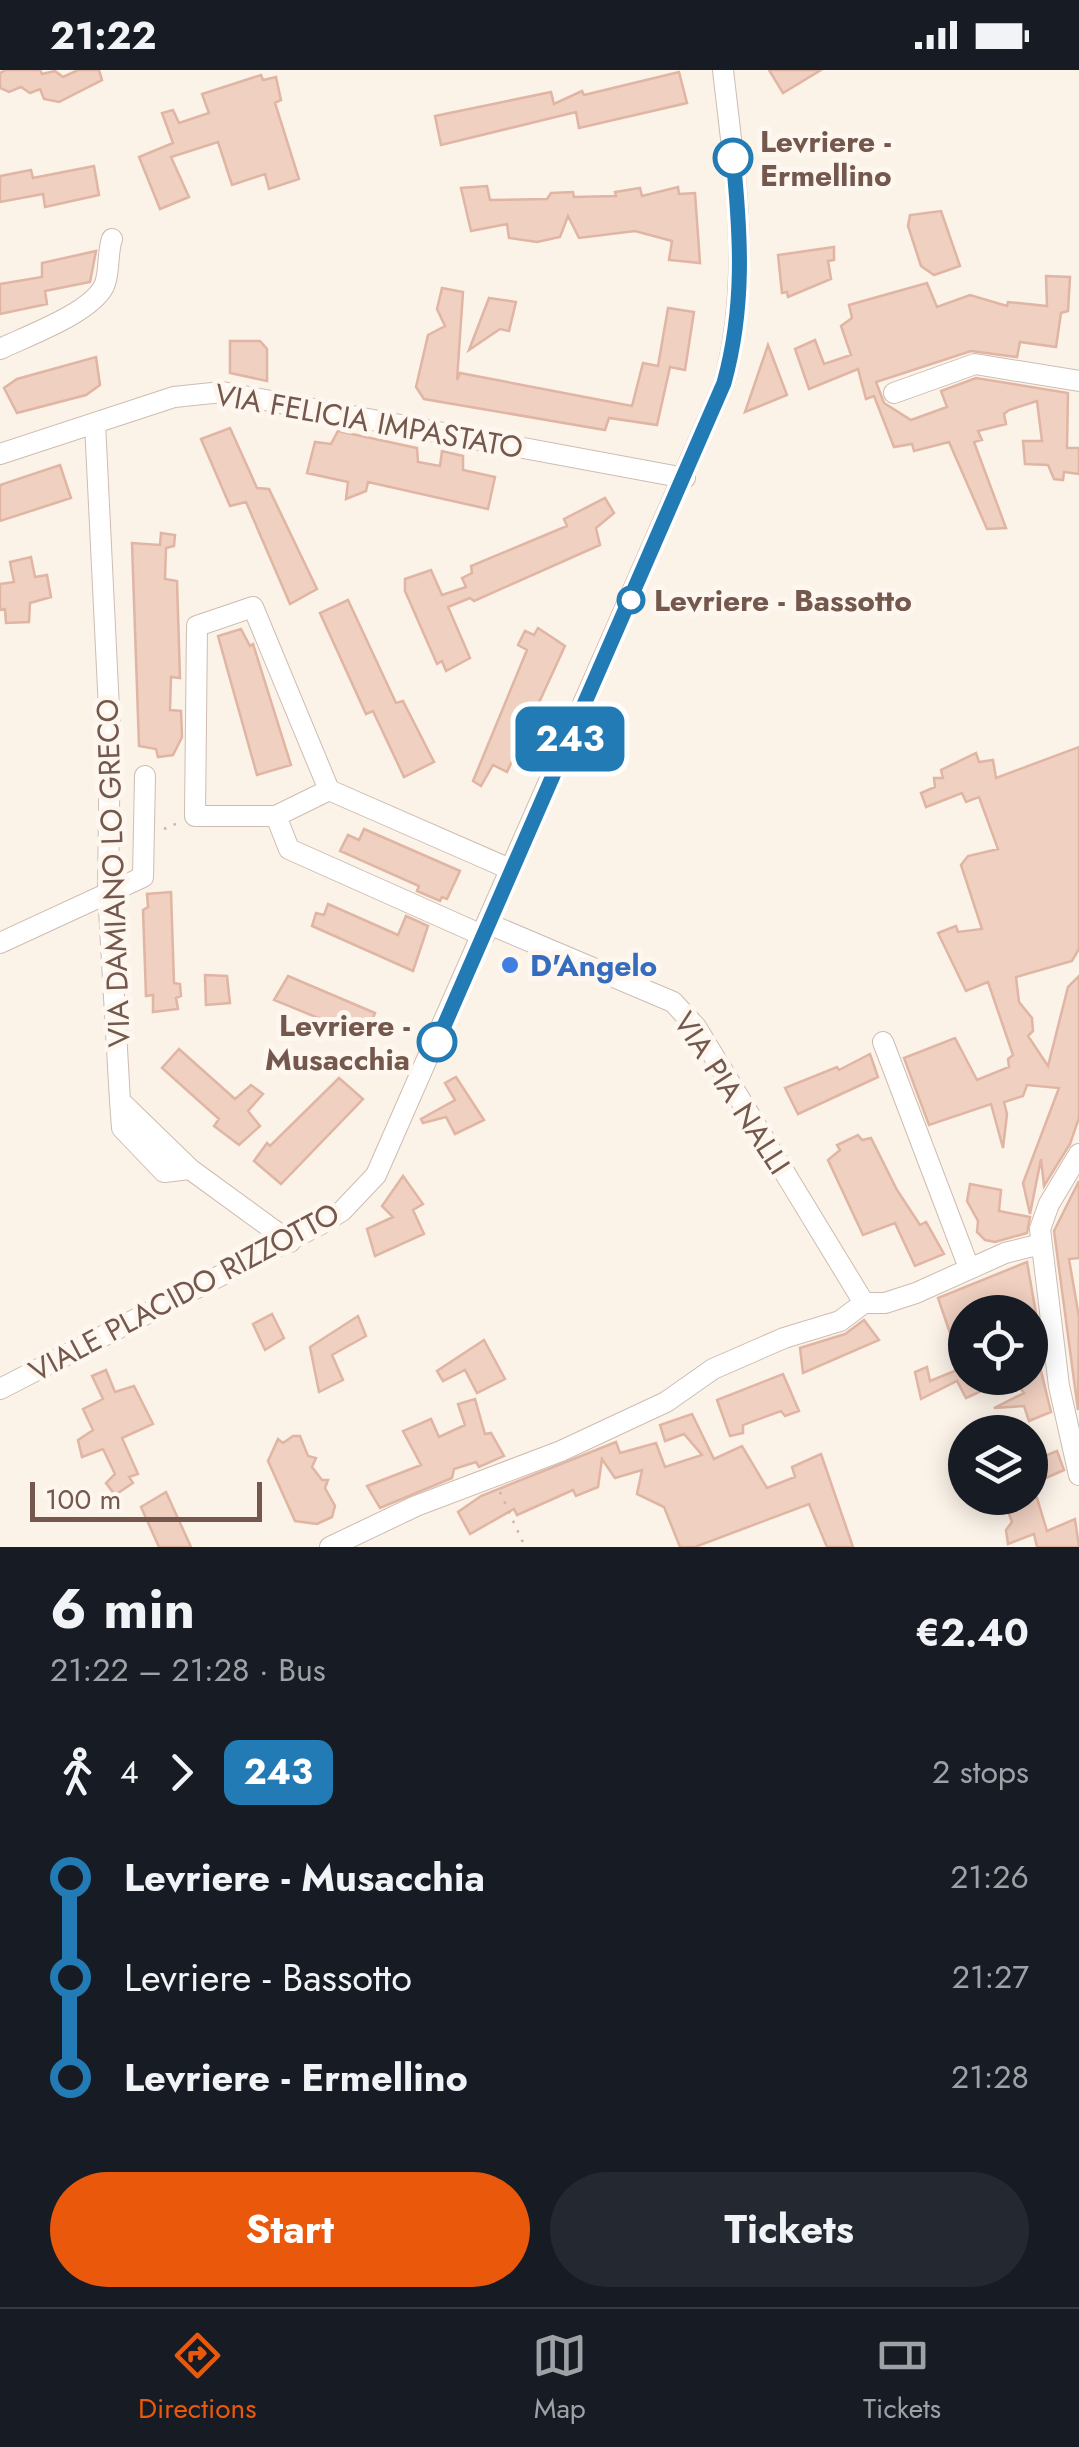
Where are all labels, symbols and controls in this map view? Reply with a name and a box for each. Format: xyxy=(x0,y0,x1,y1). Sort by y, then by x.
text: 21:22 xyxy=(50,8,156,63)
place label: Levriere - Ermellino xyxy=(760,120,892,197)
marker: Levriere - Ermellino xyxy=(714,139,752,177)
street label: VIA FELICIA IMPASTATO xyxy=(212,373,526,469)
place label: Levriere - Bassotto xyxy=(654,579,912,622)
marker: Levriere - Bassotto xyxy=(618,587,644,613)
street label: VIA DAMIANO LO GRECO xyxy=(85,698,141,1048)
line badge: 243 xyxy=(512,706,628,772)
text: 243 xyxy=(535,714,605,764)
place label: D'Angelo xyxy=(530,944,657,987)
marker: D'Angelo xyxy=(499,954,521,976)
street label: VIA PIA NALLI xyxy=(663,1003,801,1183)
place label: Levriere - Musacchia xyxy=(265,1004,410,1081)
marker: Levriere - Musacchia xyxy=(418,1023,456,1061)
street label: VIALE PLACIDO RIZZOTTO xyxy=(21,1192,347,1392)
map controls xyxy=(948,1295,1048,1515)
button: locate xyxy=(948,1295,1048,1395)
button: layers xyxy=(948,1415,1048,1515)
scale bar xyxy=(30,1477,262,1522)
text: 100 m xyxy=(45,1479,121,1520)
text: 6 min xyxy=(50,1569,195,1649)
text: €2.40 xyxy=(915,1605,1029,1660)
text: 21:22 – 21:28 · Bus xyxy=(50,1647,326,1693)
icon: walk xyxy=(50,1745,105,1800)
icon: forward xyxy=(154,1745,209,1800)
text: 243 xyxy=(244,1747,313,1797)
text: 4 xyxy=(120,1749,139,1795)
text: 2 stops xyxy=(932,1749,1029,1795)
text: Levriere - Musacchia xyxy=(124,1850,485,1905)
text: 21:26 xyxy=(950,1854,1029,1900)
text: Levriere - Bassotto xyxy=(124,1950,412,2005)
text: 21:27 xyxy=(952,1954,1029,2000)
text: Levriere - Ermellino xyxy=(124,2050,468,2105)
text: 21:28 xyxy=(951,2054,1029,2100)
button: Start xyxy=(50,2172,530,2287)
button: Tickets xyxy=(550,2172,1029,2287)
tab: Directions xyxy=(138,2328,256,2429)
tab: Map xyxy=(532,2328,587,2429)
tab: Tickets xyxy=(863,2328,941,2429)

